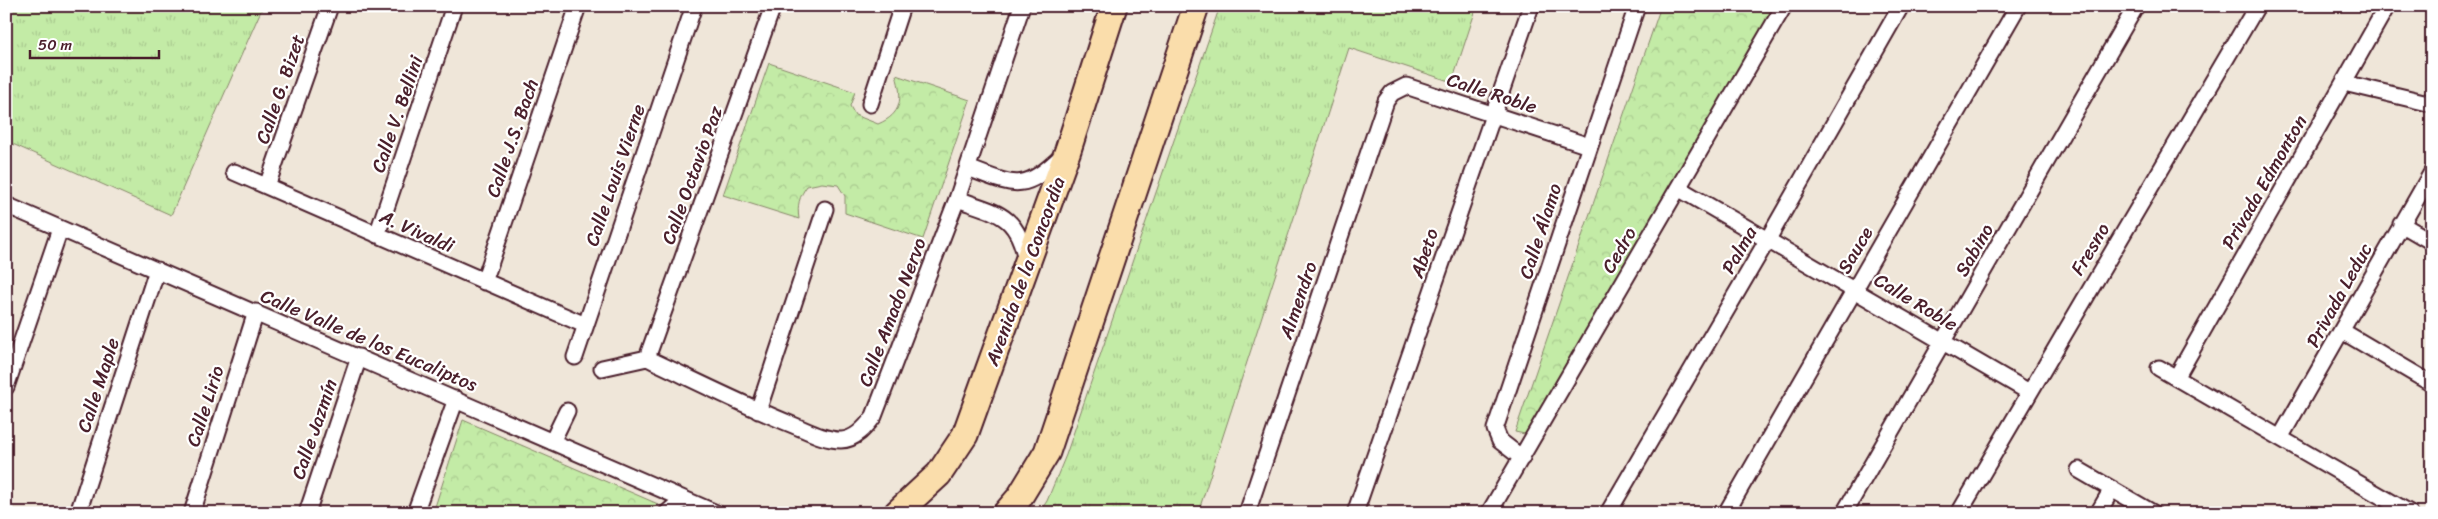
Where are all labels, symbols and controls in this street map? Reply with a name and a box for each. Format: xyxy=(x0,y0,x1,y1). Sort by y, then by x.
scale bar xyxy=(30,28,159,60)
street label: Calle G. Bizet xyxy=(246,30,314,148)
text: 50 m xyxy=(38,32,73,58)
street label: Calle V. Bellini xyxy=(362,50,433,177)
street label: Calle Roble xyxy=(1443,63,1542,123)
street label: Calle J.S. Bach xyxy=(476,74,548,202)
street label: Calle Louis Vierne xyxy=(575,99,655,251)
street label: Calle Octavio Paz xyxy=(652,100,733,249)
street label: Privada Edmonton xyxy=(2212,108,2316,256)
street label: Avenida de la Concordia xyxy=(975,171,1075,371)
street label: Calle Álamo xyxy=(1509,179,1571,283)
street label: A. Vivaldi xyxy=(373,200,460,262)
street label: Fresno xyxy=(2061,216,2119,282)
street label: Sabino xyxy=(1946,217,2002,283)
street label: Palma xyxy=(1712,219,1766,280)
street label: Cedro xyxy=(1592,220,1646,280)
street label: Sauce xyxy=(1828,220,1882,280)
street label: Abeto xyxy=(1400,223,1448,283)
street label: Calle Amado Nervo xyxy=(848,233,936,391)
street label: Privada Leduc xyxy=(2297,236,2381,354)
street label: Almendro xyxy=(1269,256,1327,344)
street label: Calle Roble xyxy=(1868,264,1965,340)
street label: Calle Valle de los Eucaliptos xyxy=(255,279,483,401)
street label: Calle Maple xyxy=(67,333,129,437)
street label: Calle Lirio xyxy=(176,361,234,451)
street label: Calle Jazmín xyxy=(281,374,347,484)

